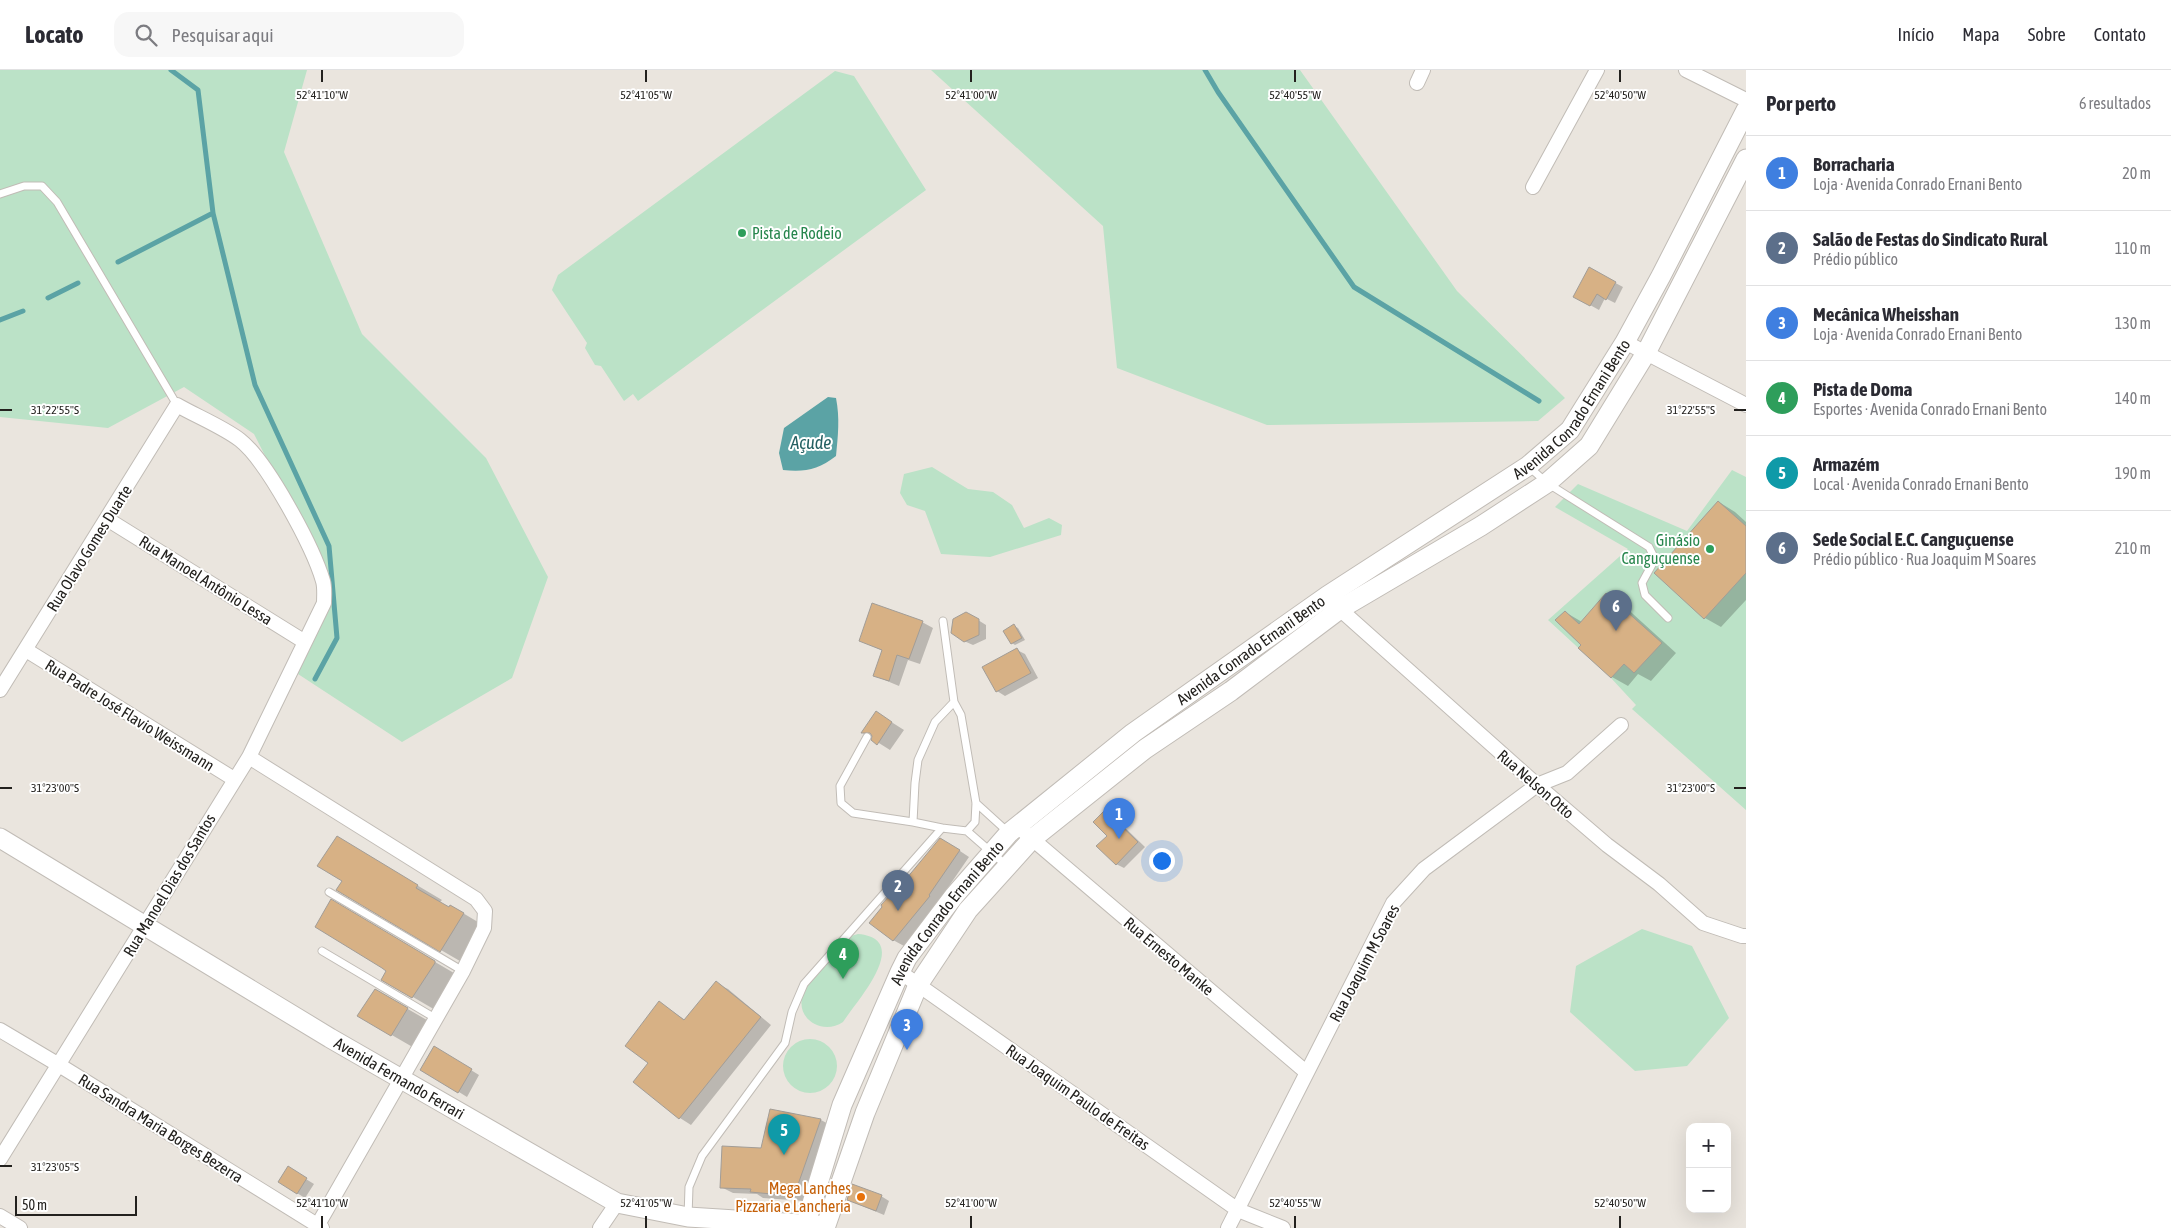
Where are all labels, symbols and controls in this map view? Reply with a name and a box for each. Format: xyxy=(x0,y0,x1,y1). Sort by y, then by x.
search box xyxy=(114,12,464,57)
text: Locato xyxy=(25,21,84,48)
icon: search xyxy=(132,21,160,49)
text: Pesquisar aqui xyxy=(172,24,274,46)
text: Início xyxy=(1898,24,1934,45)
text: Mapa xyxy=(1962,24,2000,45)
text: Sobre xyxy=(2028,24,2066,45)
text: Contato xyxy=(2094,24,2146,45)
text: 52°41'10"W xyxy=(296,88,348,102)
text: 52°41'05"W xyxy=(620,88,672,102)
text: 52°41'00"W xyxy=(945,88,997,102)
text: 52°40'55"W xyxy=(1269,88,1321,102)
text: 52°40'50"W xyxy=(1594,88,1646,102)
text: Por perto xyxy=(1766,91,1836,115)
text: 6 resultados xyxy=(2079,94,2151,112)
text: Borracharia xyxy=(1813,153,1895,175)
text: 1 xyxy=(1778,164,1786,182)
text: 20 m xyxy=(2122,164,2151,182)
text: Loja · Avenida Conrado Ernani Bento xyxy=(1813,175,2022,193)
place label: Pista de Rodeio xyxy=(752,224,842,242)
marker: Pista de Rodeio xyxy=(736,227,748,239)
text: Salão de Festas do Sindicato Rural xyxy=(1813,228,2048,250)
text: 2 xyxy=(1778,239,1786,257)
text: 110 m xyxy=(2115,239,2151,257)
text: Prédio público xyxy=(1813,250,1898,268)
text: Mecânica Wheisshan xyxy=(1813,303,1959,325)
text: 3 xyxy=(1778,314,1786,332)
text: 130 m xyxy=(2115,314,2151,332)
text: Loja · Avenida Conrado Ernani Bento xyxy=(1813,325,2022,343)
street label: Avenida Conrado Ernani Bento xyxy=(1509,336,1633,482)
text: Pista de Doma xyxy=(1813,378,1912,400)
text: 4 xyxy=(1778,389,1786,407)
text: 140 m xyxy=(2115,389,2151,407)
text: Esportes · Avenida Conrado Ernani Bento xyxy=(1813,400,2047,418)
text: 31°22'55"S xyxy=(31,403,79,417)
text: 31°22'55"S xyxy=(1667,403,1715,417)
water label: Açude xyxy=(790,432,831,453)
text: Armazém xyxy=(1813,453,1879,475)
text: 5 xyxy=(1778,464,1786,482)
text: 190 m xyxy=(2115,464,2151,482)
text: Local · Avenida Conrado Ernani Bento xyxy=(1813,475,2029,493)
street label: Rua Olavo Gomes Duarte xyxy=(43,482,135,614)
text: Sede Social E.C. Canguçuense xyxy=(1813,528,2014,550)
place label: Ginásio Canguçuense xyxy=(1621,531,1700,568)
street label: Rua Manoel Antônio Lessa xyxy=(136,532,276,628)
text: 6 xyxy=(1778,539,1786,557)
text: 210 m xyxy=(2115,539,2151,557)
marker: Ginásio Canguçuense xyxy=(1704,543,1716,555)
text: Prédio público · Rua Joaquim M Soares xyxy=(1813,550,2036,568)
pin: 6 xyxy=(1600,590,1632,631)
street label: Avenida Conrado Ernani Bento xyxy=(1173,592,1328,708)
street label: Rua Padre José Flavio Weissmann xyxy=(42,655,218,775)
street label: Rua Nelson Otto xyxy=(1494,746,1578,822)
text: 31°23'00"S xyxy=(31,781,79,795)
text: 31°23'00"S xyxy=(1667,781,1715,795)
pin: 1 xyxy=(1103,798,1135,839)
street label: Rua Manoel Dias dos Santos xyxy=(119,810,219,959)
street label: Avenida Conrado Ernani Bento xyxy=(887,837,1007,988)
your location xyxy=(1149,848,1175,874)
pin: 2 xyxy=(882,870,914,911)
street label: Rua Joaquim M Soares xyxy=(1325,901,1404,1025)
street label: Rua Ernesto Manke xyxy=(1120,913,1218,999)
pin: 4 xyxy=(827,938,859,979)
pin: 3 xyxy=(891,1009,923,1050)
street label: Avenida Fernando Ferrari xyxy=(331,1033,468,1122)
street label: Rua Joaquim Paulo de Freitas xyxy=(1002,1041,1154,1154)
street label: Rua Sandra Maria Borges Bezerra xyxy=(75,1070,246,1187)
pin: 5 xyxy=(768,1114,800,1155)
map controls xyxy=(1686,1123,1731,1213)
button: + xyxy=(1686,1123,1731,1168)
text: 31°23'05"S xyxy=(31,1160,79,1174)
button: − xyxy=(1686,1168,1731,1213)
place label: Mega Lanches Pizzaria e Lancheria xyxy=(735,1179,851,1215)
marker: Mega Lanches Pizzaria e Lancheria xyxy=(855,1191,867,1203)
scale bar xyxy=(15,1193,138,1216)
text: 52°41'10"W xyxy=(296,1196,348,1210)
text: 52°41'05"W xyxy=(620,1196,672,1210)
text: 52°41'00"W xyxy=(945,1196,997,1210)
text: 52°40'55"W xyxy=(1269,1196,1321,1210)
text: 52°40'50"W xyxy=(1594,1196,1646,1210)
text: 50 m xyxy=(22,1197,47,1213)

